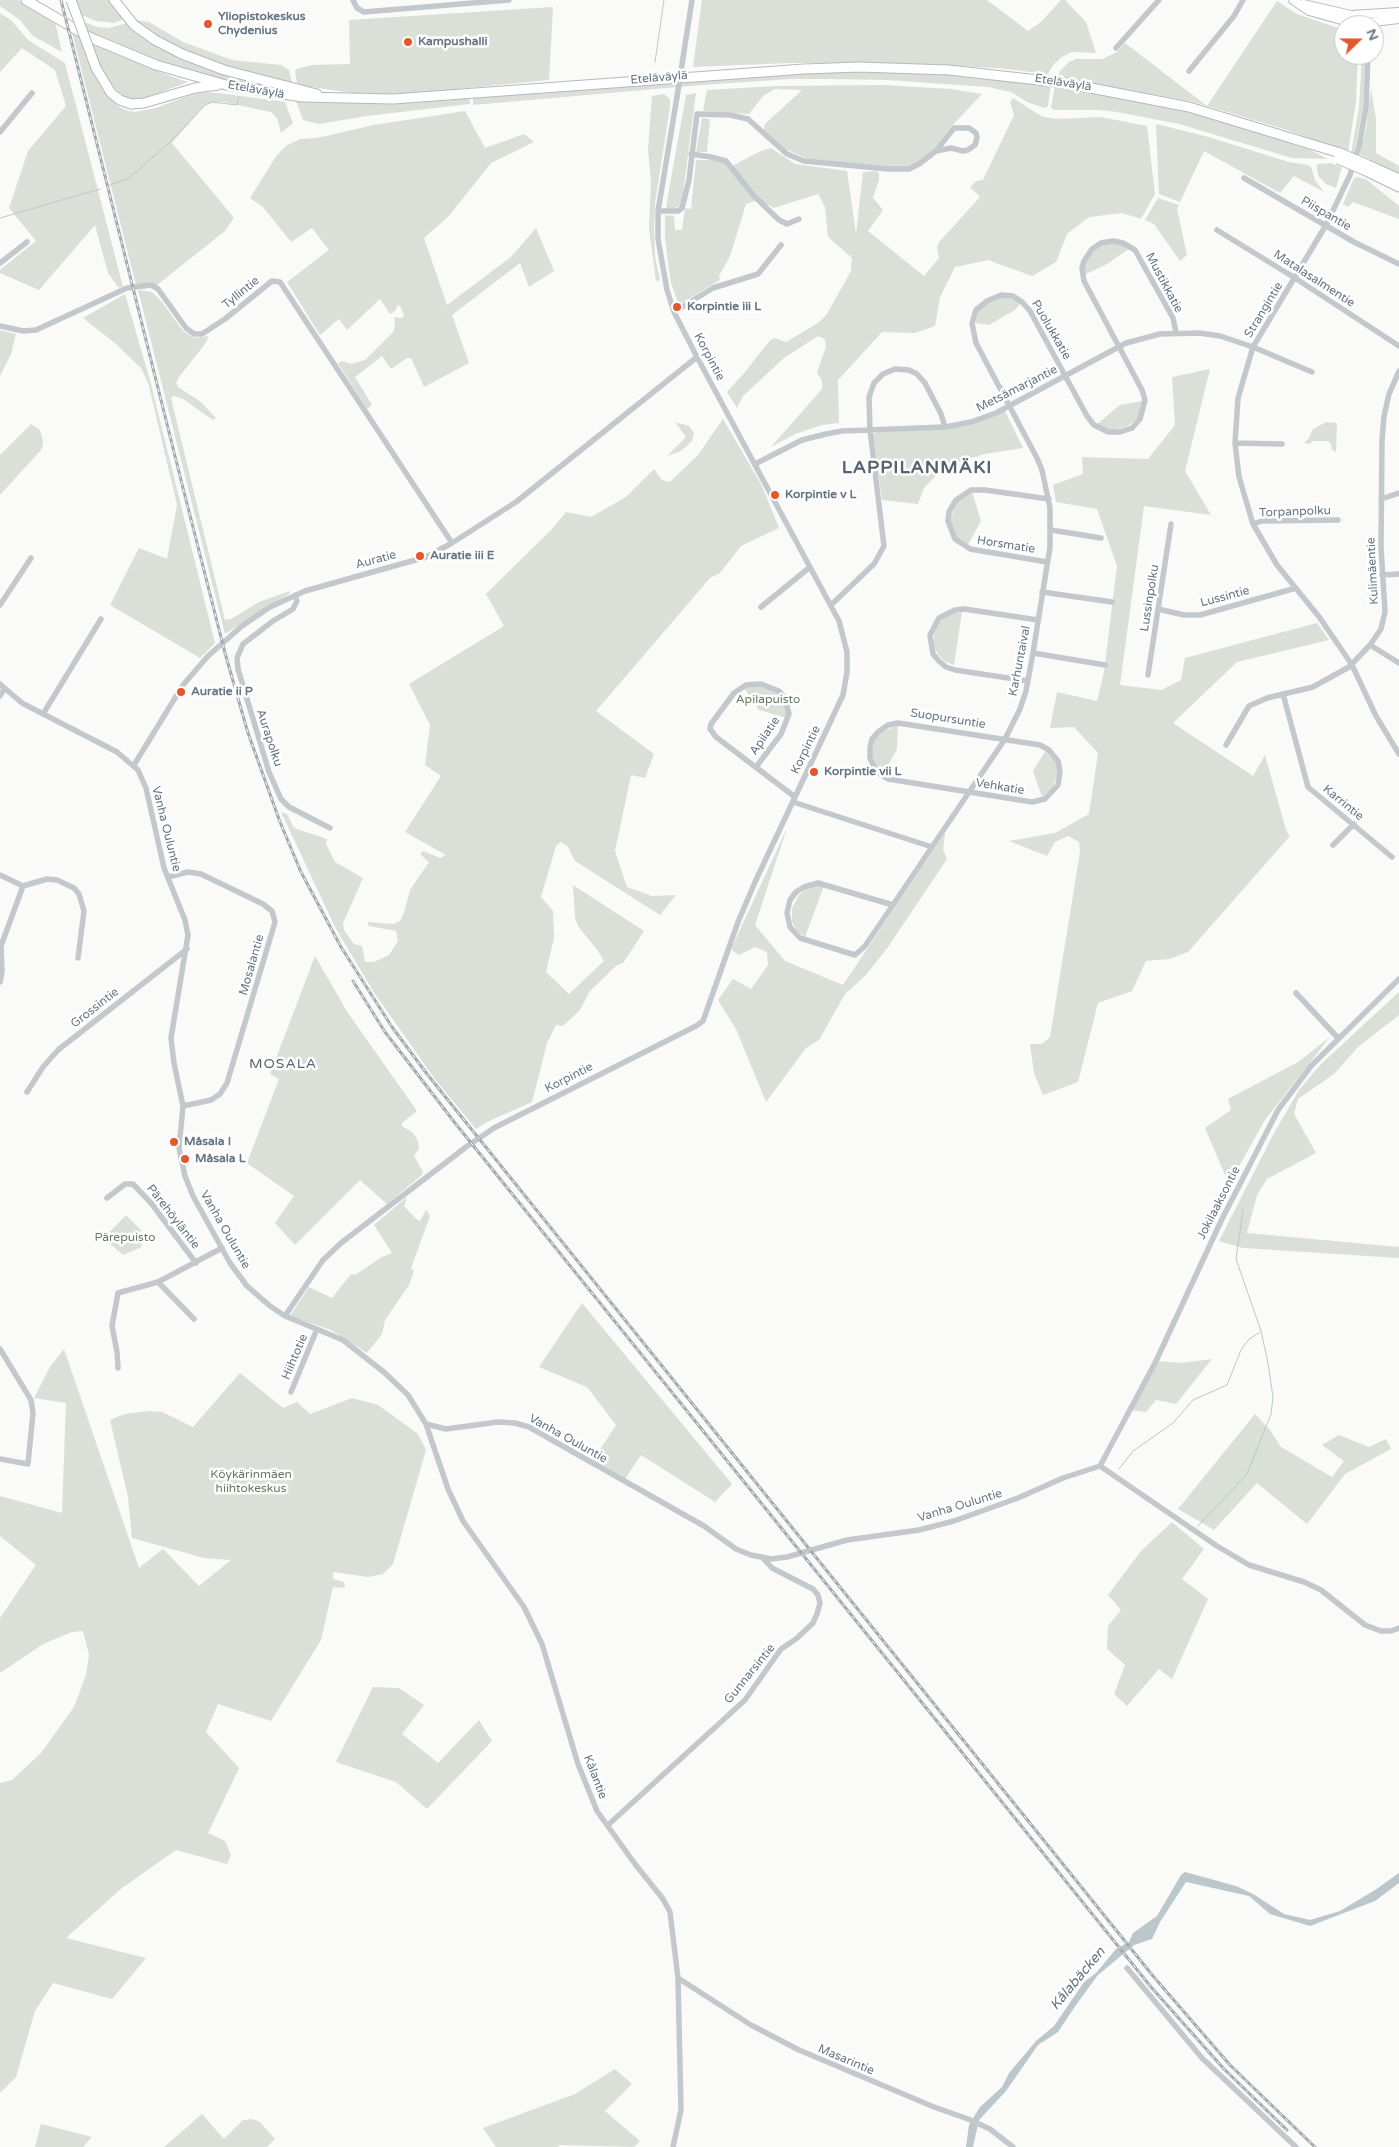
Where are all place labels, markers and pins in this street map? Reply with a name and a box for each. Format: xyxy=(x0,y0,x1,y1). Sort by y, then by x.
place label: Yliopistokeskus Chydenius xyxy=(218,10,306,38)
marker: Yliopistokeskus Chydenius xyxy=(202,18,214,30)
place label: Kampushalli xyxy=(418,35,487,49)
marker: Kampushalli xyxy=(402,36,414,48)
place label: Korpintie iii L xyxy=(687,300,761,314)
marker: Korpintie iii L xyxy=(671,301,683,313)
place label: Korpintie v L xyxy=(785,488,857,502)
marker: Korpintie v L xyxy=(769,489,781,501)
place label: Auratie iii E xyxy=(430,549,495,563)
marker: Auratie iii E xyxy=(414,550,426,562)
place label: Auratie ii P xyxy=(191,685,253,699)
marker: Auratie ii P xyxy=(175,686,187,698)
place label: Korpintie vii L xyxy=(824,765,902,779)
marker: Korpintie vii L xyxy=(808,766,820,778)
place label: Måsala I xyxy=(184,1135,231,1149)
marker: Måsala I xyxy=(168,1136,180,1148)
place label: Måsala L xyxy=(195,1152,246,1166)
marker: Måsala L xyxy=(179,1153,191,1165)

